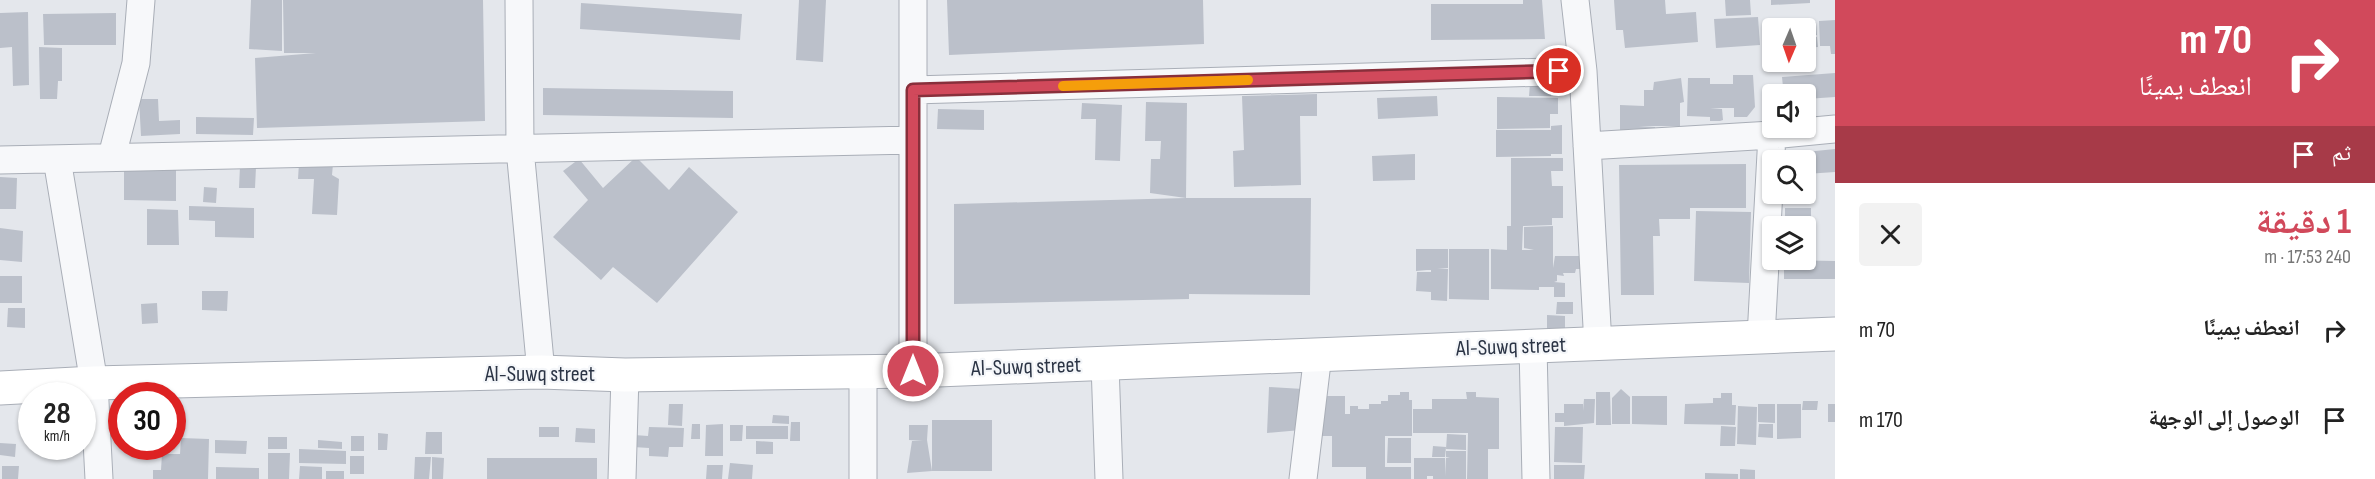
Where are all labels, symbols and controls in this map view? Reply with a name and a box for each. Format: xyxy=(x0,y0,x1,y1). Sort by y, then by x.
text: 70 m xyxy=(2179,15,2252,66)
north arrow xyxy=(1762,18,1816,72)
map controls xyxy=(1762,18,1816,270)
icon: right xyxy=(2273,24,2351,102)
pin xyxy=(1533,45,1584,96)
icon: arrive xyxy=(1542,54,1575,87)
text: انعطف يمينًا xyxy=(2139,71,2252,103)
button: sound xyxy=(1762,84,1816,138)
icon: arrive xyxy=(2287,138,2320,171)
text: ثم xyxy=(2332,140,2351,167)
button: search xyxy=(1762,150,1816,204)
text: 1 دقيقة xyxy=(2256,201,2351,244)
button: close xyxy=(1859,203,1922,266)
button: layers xyxy=(1762,216,1816,270)
text: 240 m · 17:53 xyxy=(2264,245,2351,269)
icon: right xyxy=(2318,314,2351,347)
text: انعطف يمينًا xyxy=(2203,315,2300,342)
text: 70 m xyxy=(1859,317,1895,344)
street label: Al-Suwq street xyxy=(1454,332,1567,362)
position arrow xyxy=(881,339,945,403)
street label: Al-Suwq street xyxy=(969,352,1082,382)
street label: Al-Suwq street xyxy=(484,361,595,388)
speed limit sign: 30 xyxy=(108,382,186,460)
text: 28 xyxy=(43,396,71,432)
icon: arrive xyxy=(2318,404,2351,437)
text: الوصول إلى الوجهة xyxy=(2148,405,2300,432)
text: 170 m xyxy=(1859,407,1903,434)
text: km/h xyxy=(44,427,70,446)

